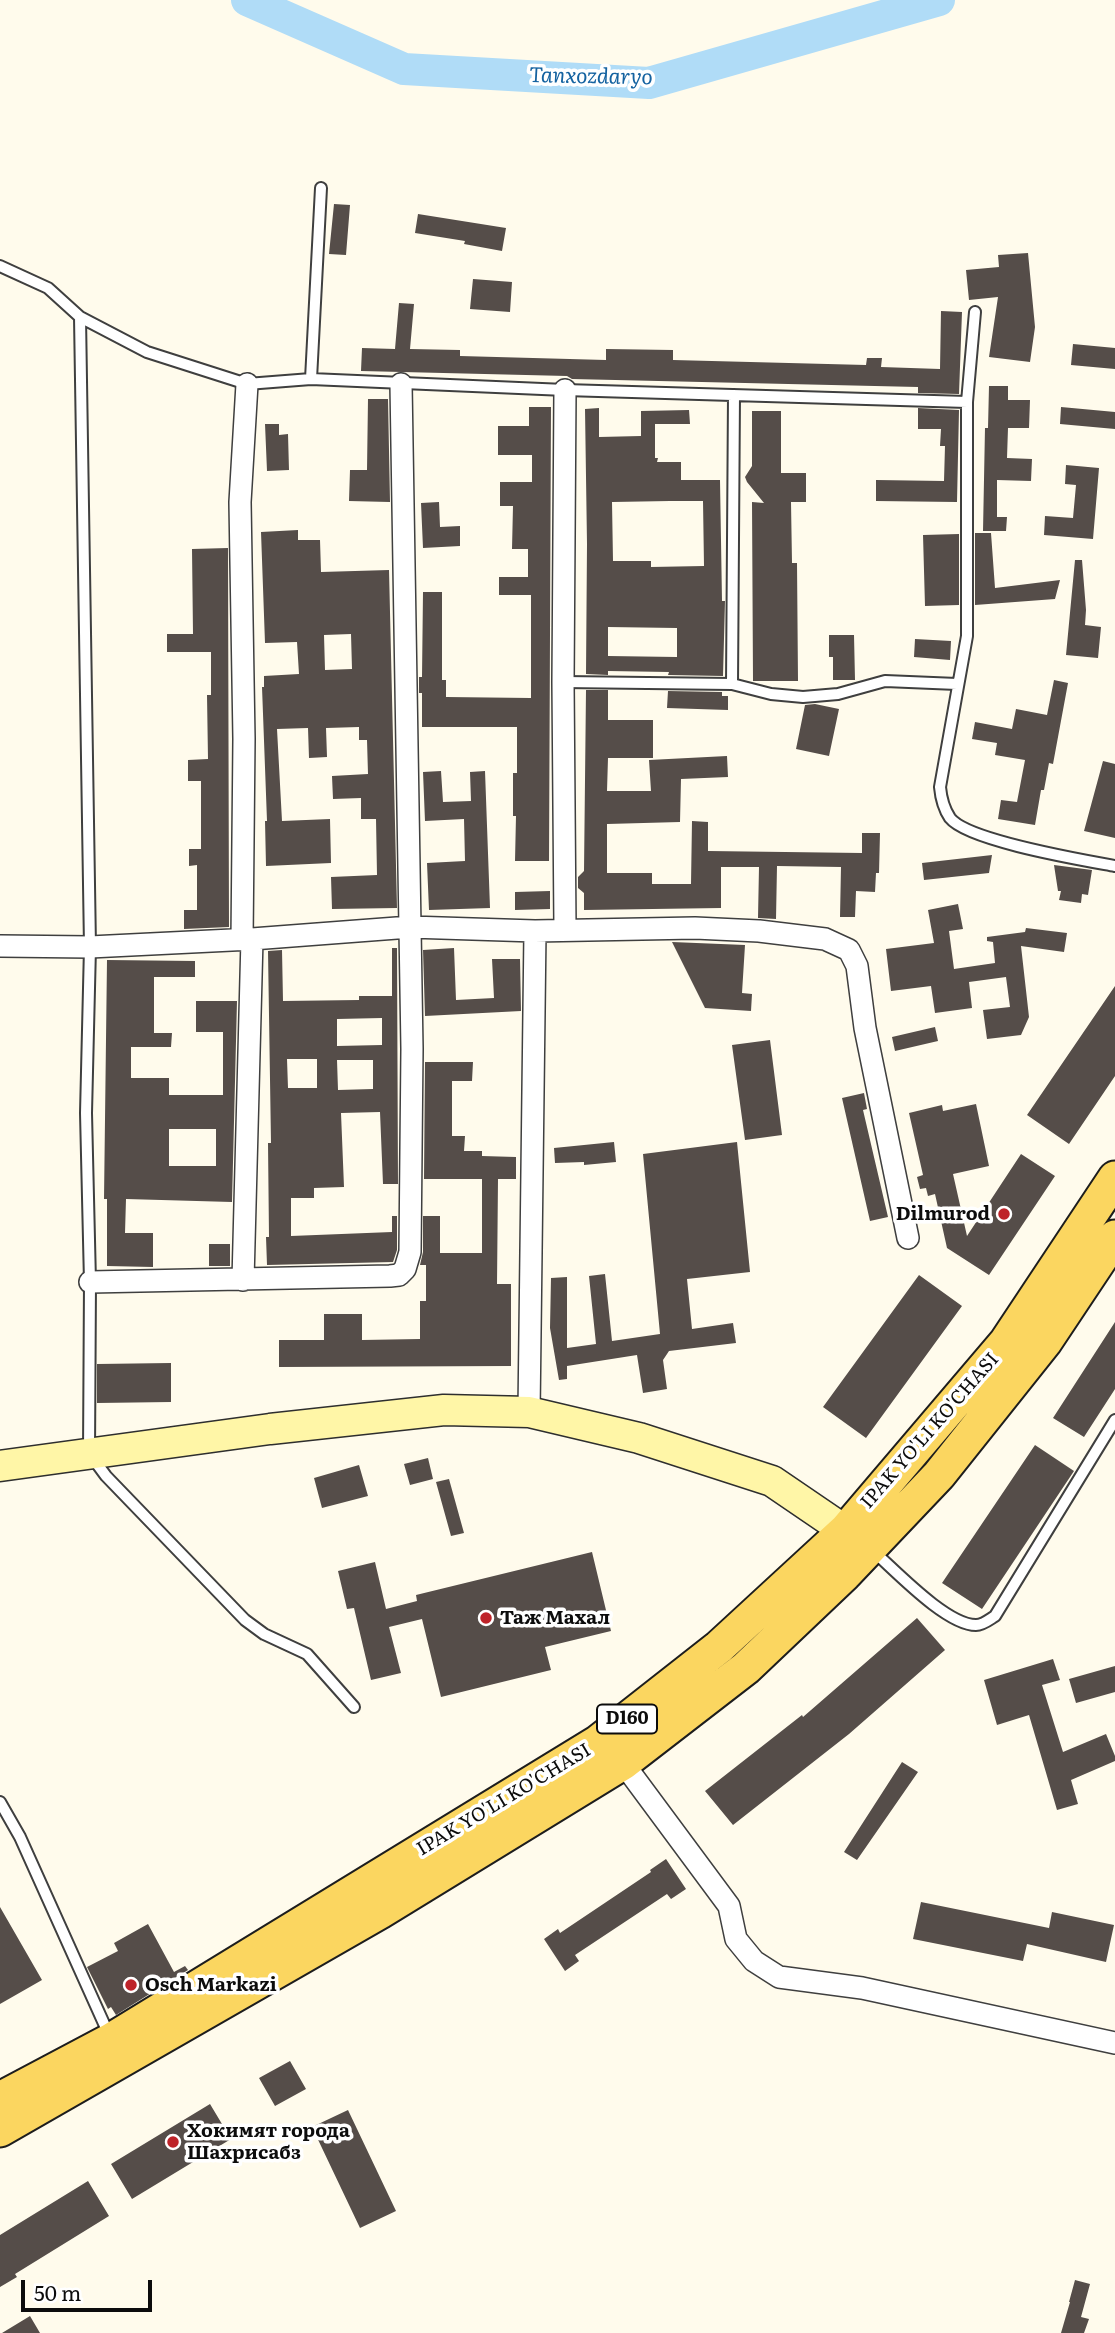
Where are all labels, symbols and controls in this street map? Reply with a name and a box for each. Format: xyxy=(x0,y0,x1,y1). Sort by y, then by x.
water label: Tanxozdaryo xyxy=(529,63,653,91)
place label: Dilmurod xyxy=(896,1203,990,1225)
marker: Dilmurod xyxy=(996,1206,1012,1222)
street label: IPAK YO'LI KO'CHASI xyxy=(856,1348,1004,1514)
place label: Таж Махал xyxy=(500,1607,610,1629)
marker: Таж Махал xyxy=(478,1610,494,1626)
road number: D160 xyxy=(597,1704,657,1734)
street label: IPAK YO'LI KO'CHASI xyxy=(413,1739,595,1861)
place label: Osch Markazi xyxy=(145,1974,277,1996)
marker: Osch Markazi xyxy=(123,1977,139,1993)
place label: Хокимят города Шахрисабз xyxy=(187,2120,350,2164)
marker: Хокимят города Шахрисабз xyxy=(165,2134,181,2150)
scale bar xyxy=(24,2266,156,2310)
text: 50 m xyxy=(34,2276,81,2307)

